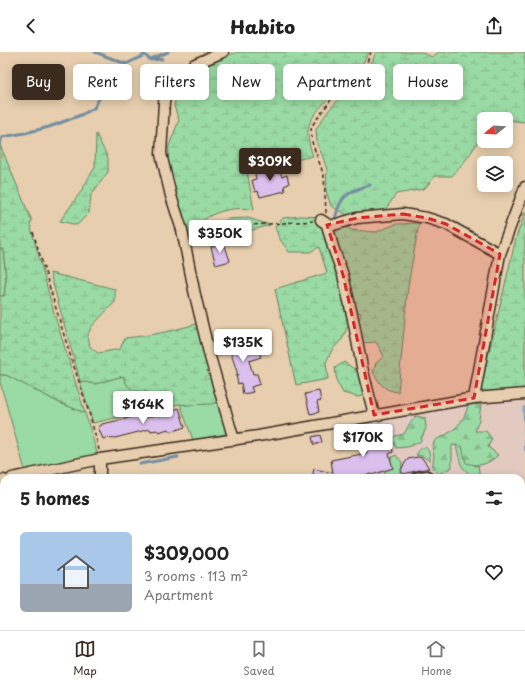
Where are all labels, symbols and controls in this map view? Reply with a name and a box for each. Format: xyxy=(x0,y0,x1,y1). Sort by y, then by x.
text: Habito xyxy=(230,13,295,40)
icon: back xyxy=(20,15,42,37)
icon: share xyxy=(483,15,505,37)
chip: Buy xyxy=(12,64,65,100)
chip: Rent xyxy=(73,64,132,100)
chip: Filters xyxy=(140,64,209,100)
chip: New xyxy=(217,64,275,100)
chip: Apartment xyxy=(283,64,385,100)
chip: House xyxy=(393,64,463,100)
north arrow xyxy=(477,112,513,148)
map controls xyxy=(477,112,513,192)
pin: $309K xyxy=(242,148,298,182)
text: $309K xyxy=(248,151,292,170)
button: layers xyxy=(477,156,513,192)
pin: $350K xyxy=(192,220,248,254)
text: $350K xyxy=(198,223,242,242)
pin: $135K xyxy=(215,329,271,363)
text: $135K xyxy=(223,332,263,351)
pin: $164K xyxy=(115,391,171,425)
text: $164K xyxy=(122,394,164,413)
pin: $170K xyxy=(335,424,391,458)
text: $170K xyxy=(343,427,383,446)
text: 5 homes xyxy=(20,485,90,511)
icon: filters xyxy=(483,487,505,509)
text: $309,000 xyxy=(144,540,229,566)
icon: home xyxy=(52,548,100,596)
icon: heart xyxy=(483,561,505,583)
text: 3 rooms · 113 m² xyxy=(144,566,248,585)
text: Apartment xyxy=(144,585,213,604)
tab: Map xyxy=(73,638,97,679)
tab: Saved xyxy=(243,638,275,679)
tab: Home xyxy=(421,638,452,679)

